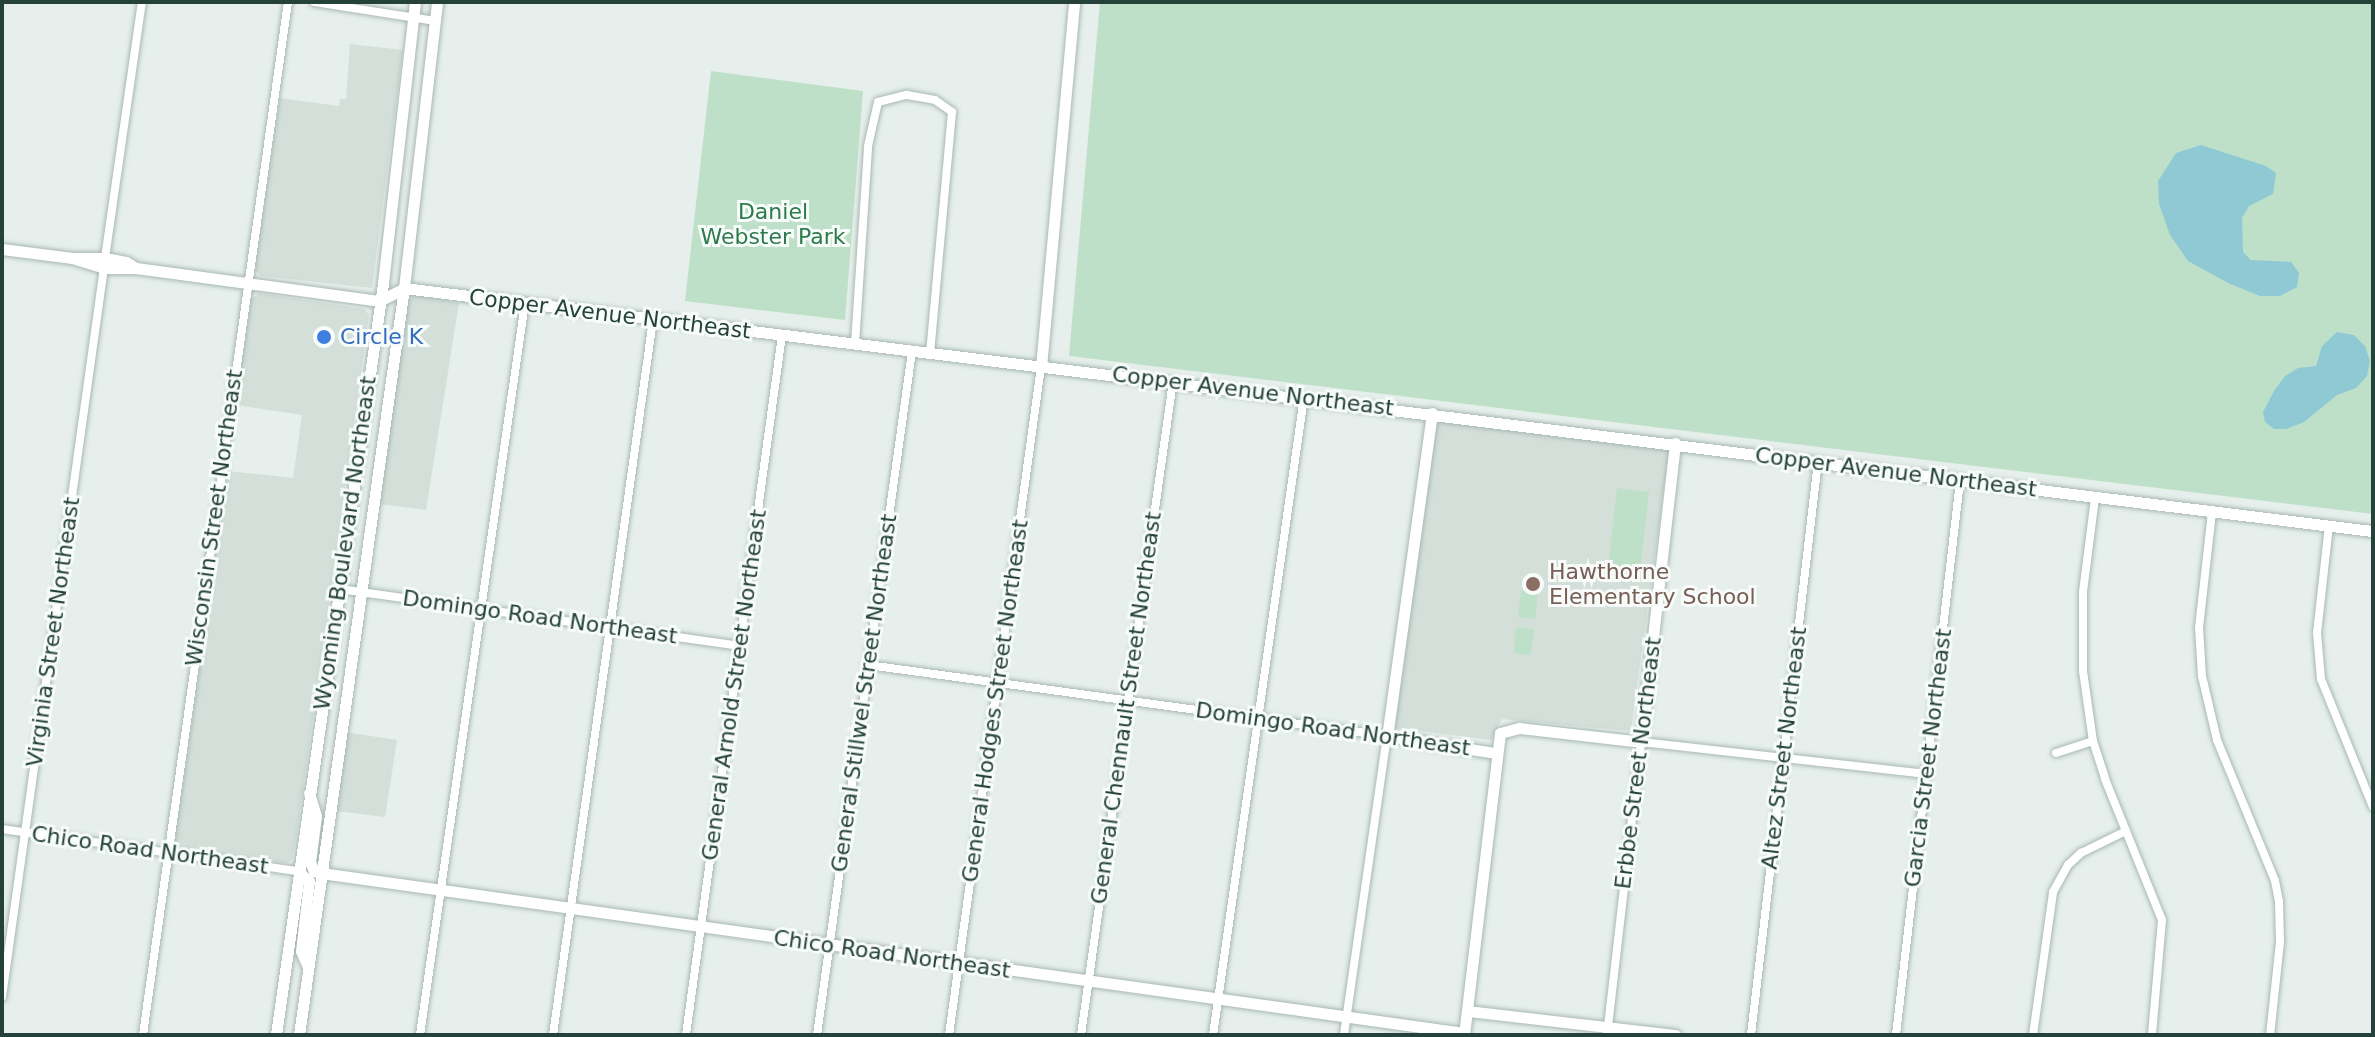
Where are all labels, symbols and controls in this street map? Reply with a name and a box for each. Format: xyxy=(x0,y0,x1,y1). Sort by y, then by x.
park label: Daniel Webster Park xyxy=(700,198,846,250)
street label: Copper Avenue Northeast xyxy=(468,284,752,344)
place label: Circle K xyxy=(340,324,423,350)
marker: Circle K xyxy=(315,328,333,346)
street label: Copper Avenue Northeast xyxy=(1111,361,1395,421)
street label: Wisconsin Street Northeast xyxy=(180,368,248,668)
street label: Wyoming Boulevard Northeast xyxy=(308,374,382,712)
street label: Copper Avenue Northeast xyxy=(1754,442,2038,502)
street label: Virginia Street Northeast xyxy=(21,495,85,769)
street label: General Arnold Street Northeast xyxy=(696,508,772,862)
street label: General Chennault Street Northeast xyxy=(1085,510,1167,906)
street label: General Stillwel Street Northeast xyxy=(826,512,902,874)
street label: General Hodges Street Northeast xyxy=(956,518,1034,884)
place label: Hawthorne Elementary School xyxy=(1549,558,1756,610)
marker: Hawthorne Elementary School xyxy=(1524,575,1542,593)
street label: Domingo Road Northeast xyxy=(401,585,679,649)
street label: Altez Street Northeast xyxy=(1756,625,1812,871)
street label: Garcia Street Northeast xyxy=(1899,627,1957,889)
street label: Erbbe Street Northeast xyxy=(1609,635,1667,891)
street label: Domingo Road Northeast xyxy=(1194,697,1472,761)
street label: Chico Road Northeast xyxy=(30,820,270,880)
street label: Chico Road Northeast xyxy=(772,924,1012,984)

